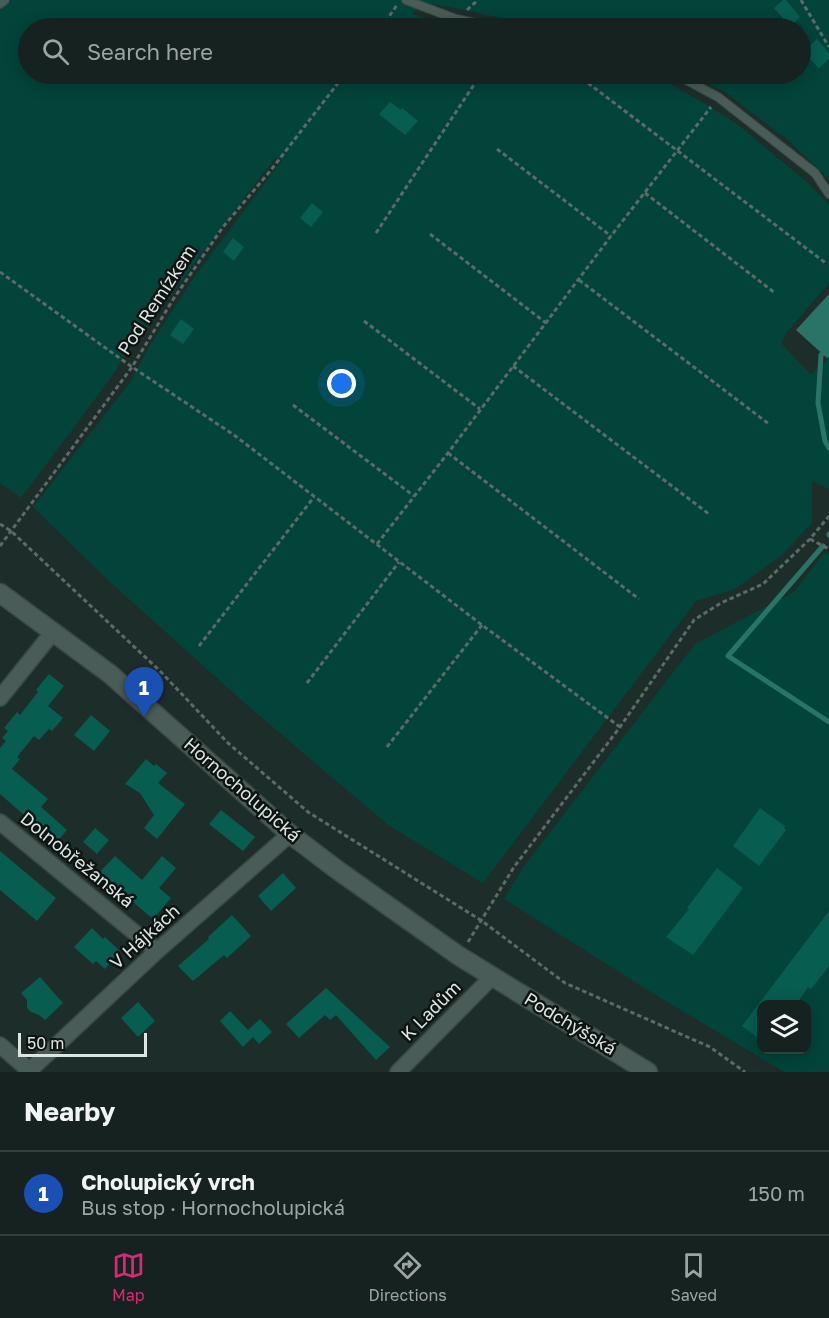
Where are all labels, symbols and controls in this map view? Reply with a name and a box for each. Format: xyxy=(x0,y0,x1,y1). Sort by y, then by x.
search box xyxy=(18,18,811,84)
icon: search xyxy=(39,35,72,68)
text: Search here xyxy=(87,38,213,65)
street label: Pod Remízkem xyxy=(112,240,200,359)
your location xyxy=(327,369,356,398)
pin: 1 xyxy=(124,668,164,717)
street label: Hornocholupická xyxy=(180,733,306,846)
street label: Dolnobřežanská xyxy=(16,807,139,912)
street label: V Hájkách xyxy=(105,899,184,973)
street label: K Ladům xyxy=(396,976,465,1045)
street label: Podchýšská xyxy=(521,987,620,1059)
map controls xyxy=(757,1000,811,1054)
button: layers xyxy=(757,1000,811,1054)
scale bar xyxy=(18,1030,147,1058)
text: 50 m xyxy=(27,1033,64,1053)
text: Nearby xyxy=(24,1096,115,1127)
text: Cholupický vrch xyxy=(81,1168,255,1195)
text: 1 xyxy=(38,1181,49,1205)
text: 150 m xyxy=(749,1181,805,1205)
text: Bus stop · Hornocholupická xyxy=(81,1195,345,1219)
tab: Map xyxy=(112,1249,145,1305)
tab: Directions xyxy=(369,1249,447,1305)
tab: Saved xyxy=(670,1249,717,1305)

